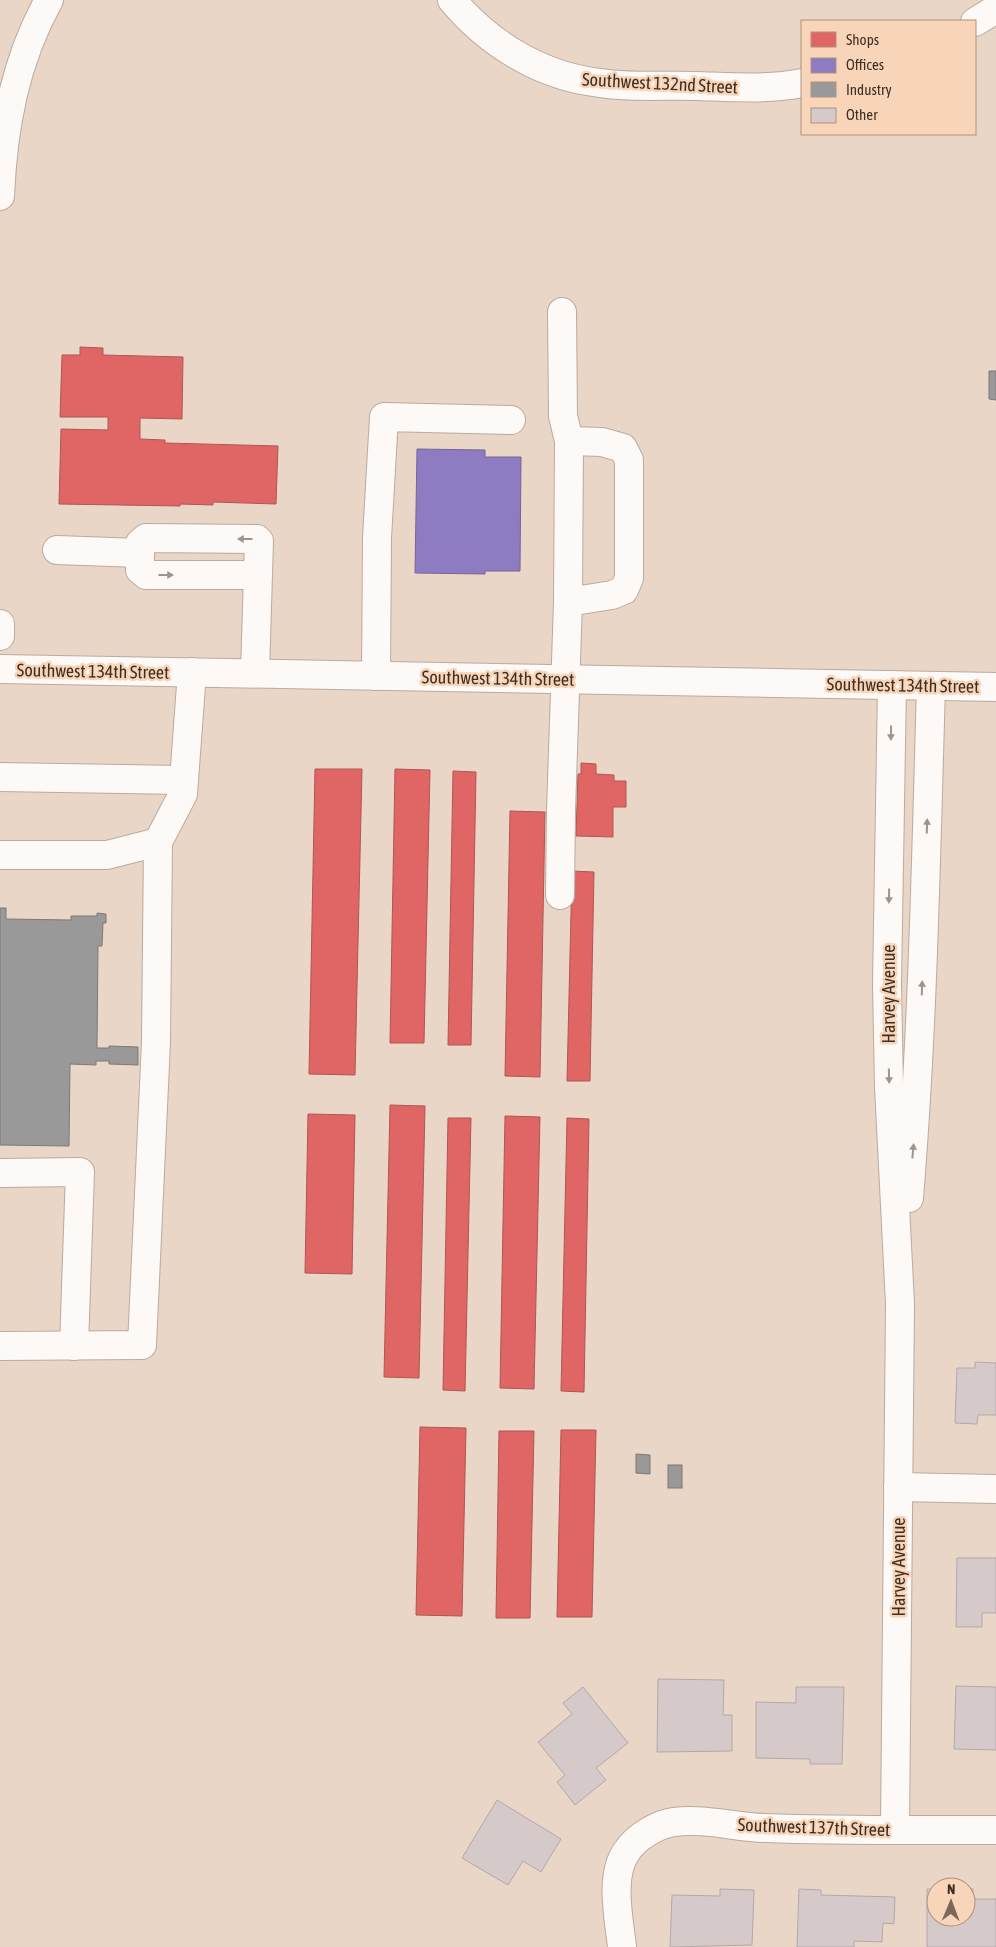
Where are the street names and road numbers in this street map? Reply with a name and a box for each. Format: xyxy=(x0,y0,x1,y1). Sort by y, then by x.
street label: Southwest 132nd Street xyxy=(582,68,738,98)
street label: Southwest 134th Street xyxy=(17,659,169,683)
street label: Southwest 134th Street xyxy=(422,666,574,690)
street label: Southwest 134th Street xyxy=(827,673,979,697)
street label: Harvey Avenue xyxy=(878,944,899,1044)
street label: Harvey Avenue xyxy=(888,1517,909,1617)
street label: Southwest 137th Street xyxy=(737,1814,891,1840)

